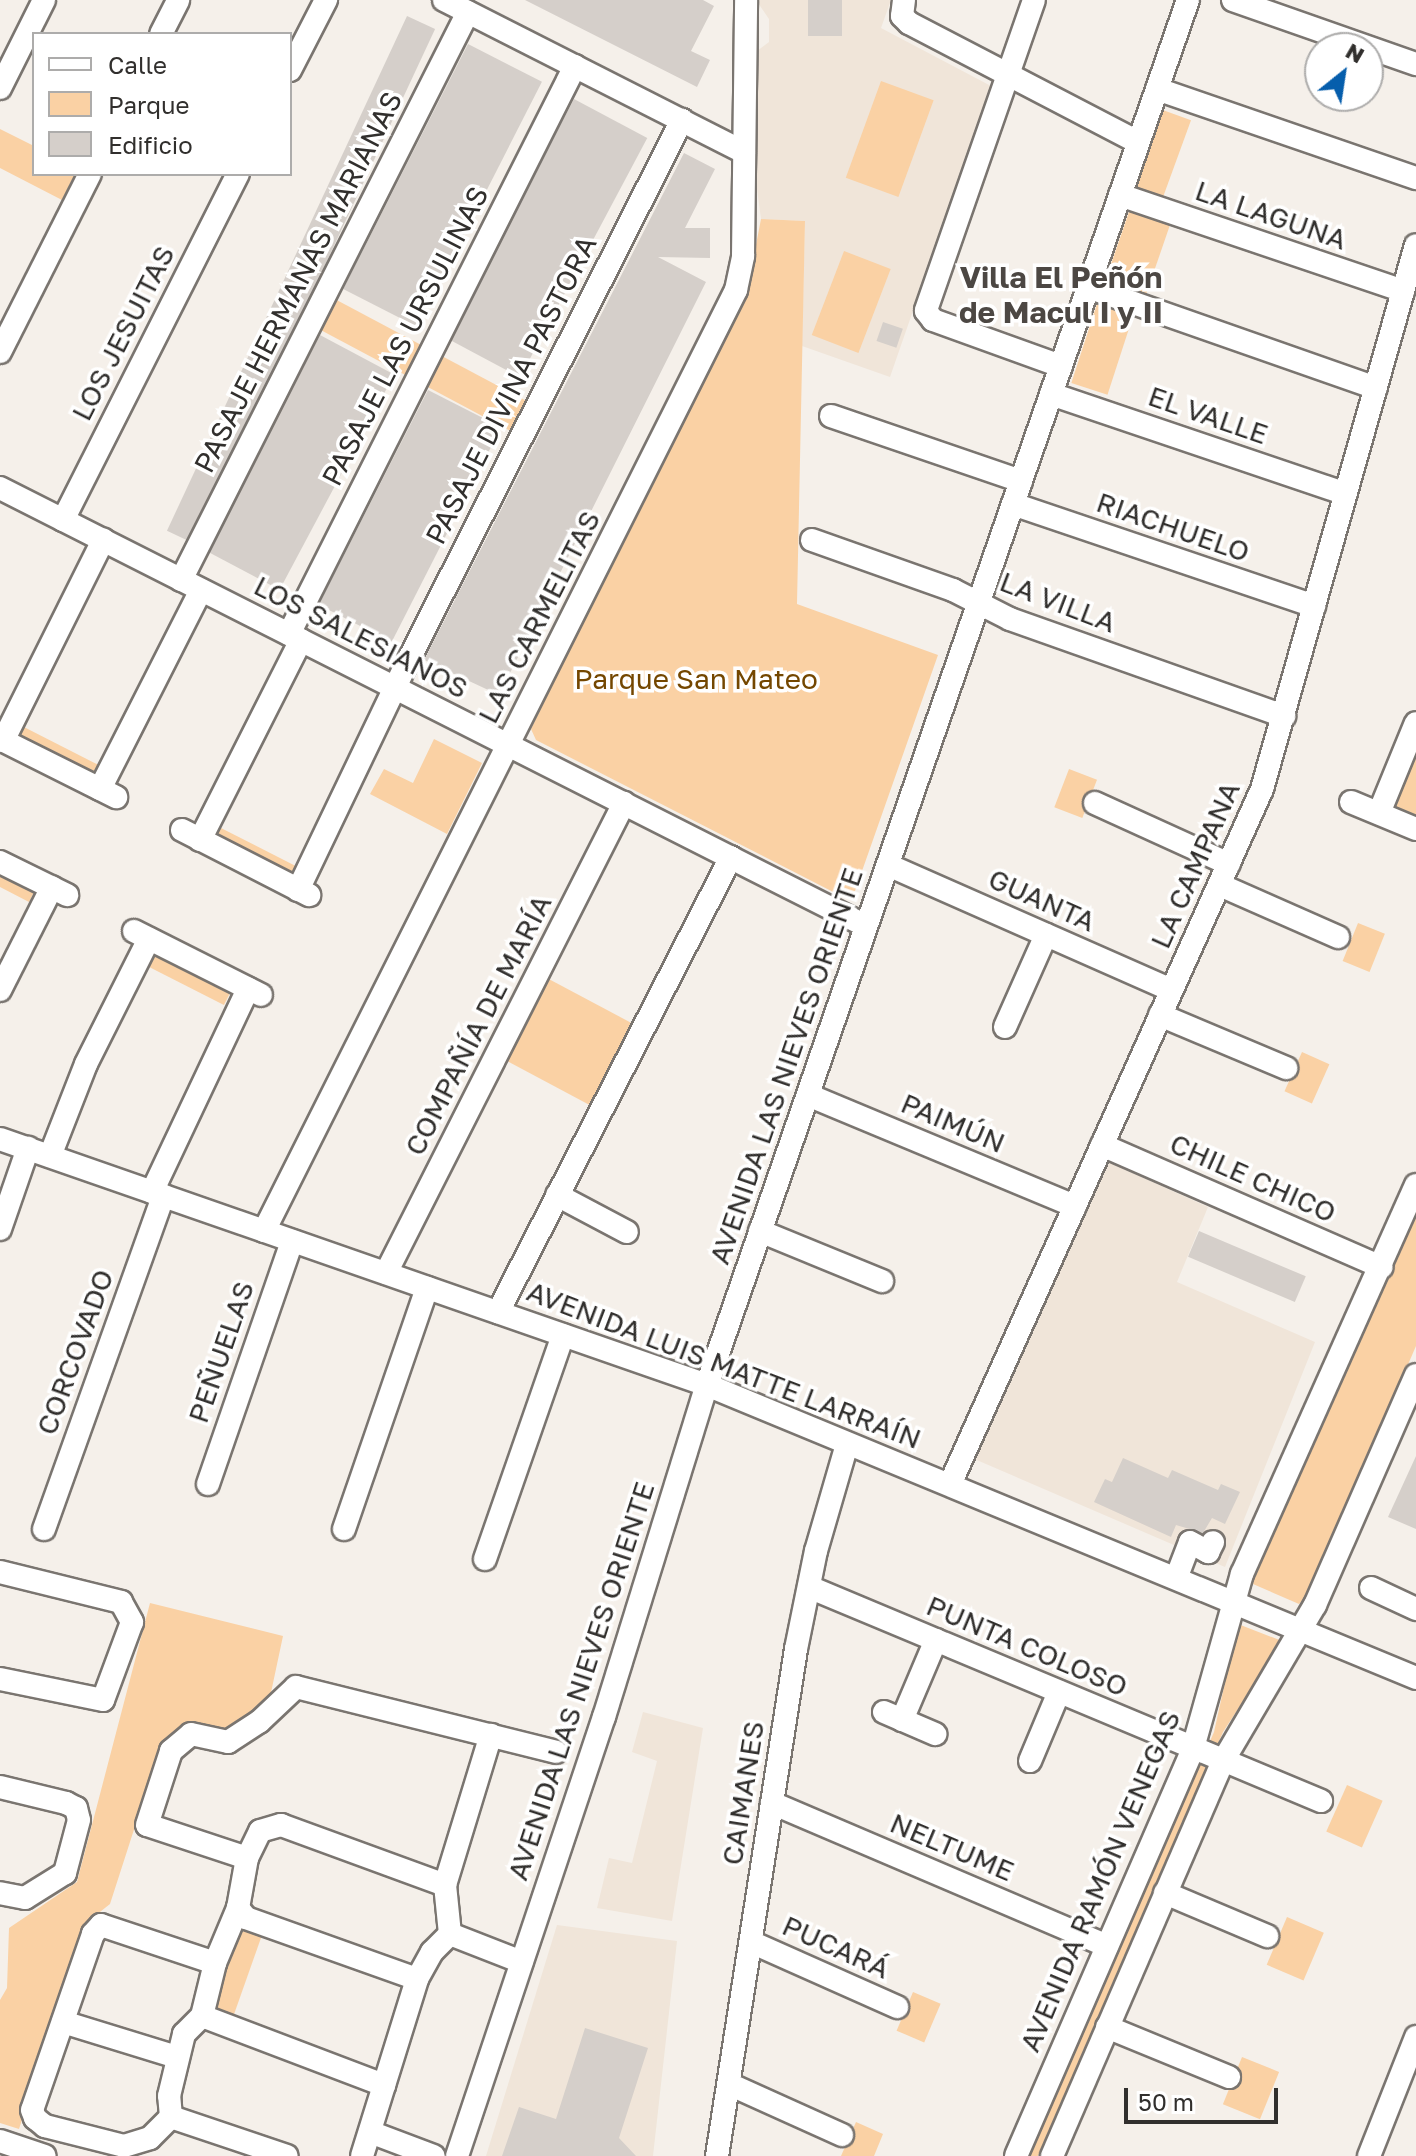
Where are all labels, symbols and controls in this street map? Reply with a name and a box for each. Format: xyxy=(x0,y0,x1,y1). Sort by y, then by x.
legend xyxy=(32,32,292,176)
north arrow xyxy=(1304,32,1384,112)
text: N xyxy=(1341,37,1369,68)
text: Calle xyxy=(108,50,167,79)
street label: PASAJE HERMANAS MARIANAS xyxy=(187,86,409,478)
text: Parque xyxy=(108,90,189,119)
text: Edificio xyxy=(108,130,193,159)
street label: LA LAGUNA xyxy=(1191,173,1351,257)
street label: PASAJE LAS URSULINAS xyxy=(315,181,495,491)
street label: PASAJE DIVINA PASTORA xyxy=(419,230,603,550)
street label: LOS JESUITAS xyxy=(64,240,182,426)
district label: Villa El Peñón de Macul I y II xyxy=(959,259,1163,330)
street label: EL VALLE xyxy=(1144,379,1272,451)
street label: RIACHUELO xyxy=(1092,485,1254,569)
street label: LAS CARMELITAS xyxy=(471,505,607,729)
street label: LA VILLA xyxy=(995,565,1121,639)
street label: LOS SALESIANOS xyxy=(249,569,473,705)
park label: Parque San Mateo xyxy=(574,662,818,696)
street label: LA CAMPANA xyxy=(1143,777,1247,953)
street label: GUANTA xyxy=(983,862,1101,938)
street label: AVENIDA LAS NIEVES ORIENTE xyxy=(702,864,870,1268)
street label: COMPAÑÍA DE MARÍA xyxy=(398,889,558,1161)
street label: PAIMÚN xyxy=(896,1086,1010,1160)
street label: CHILE CHICO xyxy=(1165,1126,1341,1230)
street label: CORCOVADO xyxy=(30,1265,120,1439)
street label: AVENIDA LUIS MATTE LARRAÍN xyxy=(522,1274,926,1456)
street label: PEÑUELAS xyxy=(181,1277,261,1427)
street label: AVENIDA LAS NIEVES ORIENTE xyxy=(501,1478,661,1884)
street label: PUNTA COLOSO xyxy=(922,1589,1132,1703)
street label: AVENIDA RAMÓN VENEGAS xyxy=(1013,1705,1187,2057)
street label: CAIMANES xyxy=(715,1719,771,1867)
street label: NELTUME xyxy=(885,1806,1019,1888)
street label: PUCARÁ xyxy=(777,1909,895,1985)
scale bar xyxy=(1128,2072,1282,2122)
text: 50 m xyxy=(1138,2087,1194,2116)

